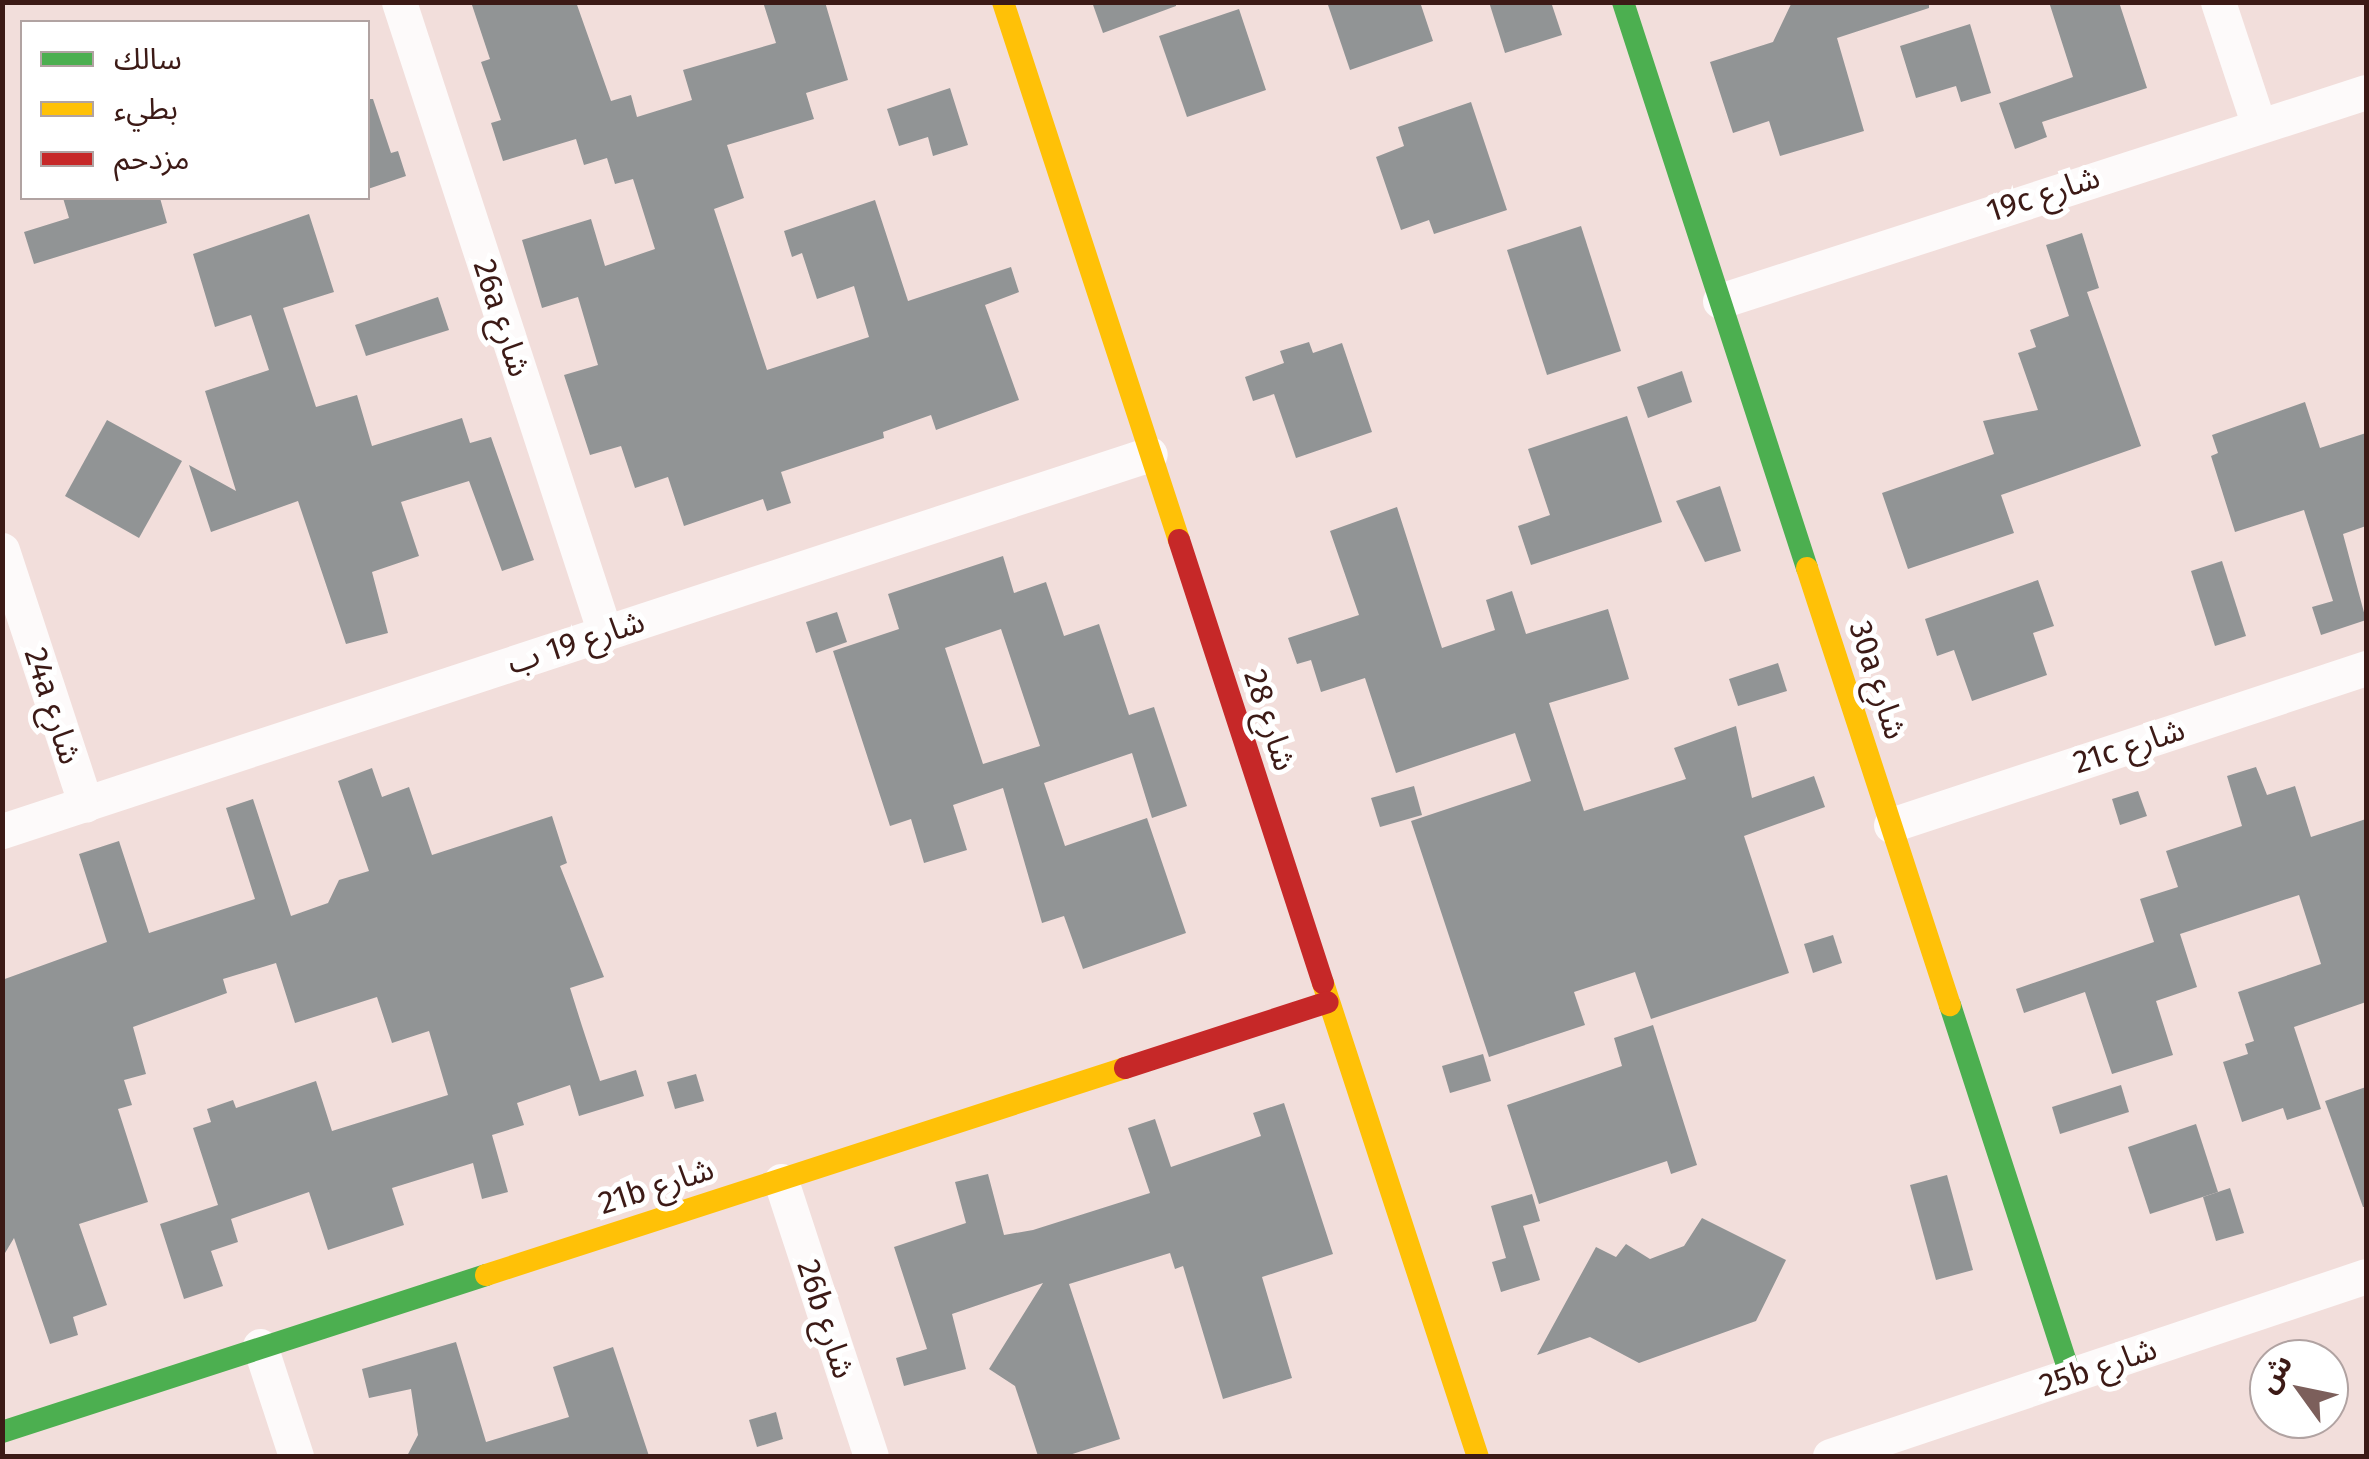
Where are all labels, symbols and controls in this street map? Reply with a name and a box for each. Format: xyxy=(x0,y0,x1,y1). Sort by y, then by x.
legend xyxy=(20,20,370,200)
text: سالك xyxy=(114,41,182,77)
text: بطيء xyxy=(114,91,178,127)
text: مزدحم xyxy=(114,141,190,177)
street label: 19c شارع xyxy=(1982,158,2104,230)
street label: 26a شارع xyxy=(465,254,539,382)
street label: شارع 19 ب xyxy=(503,602,649,682)
street label: 30a شارع xyxy=(1841,616,1915,744)
street label: 24a شارع xyxy=(16,643,90,769)
street label: شارع 28 xyxy=(1236,664,1304,776)
street label: 21c شارع xyxy=(2068,710,2190,782)
street label: 21b شارع xyxy=(594,1149,718,1223)
street label: 26b شارع xyxy=(789,1255,863,1383)
street label: 25b شارع xyxy=(2034,1329,2162,1405)
north arrow xyxy=(2249,1339,2349,1439)
text: ش xyxy=(2251,1348,2299,1399)

